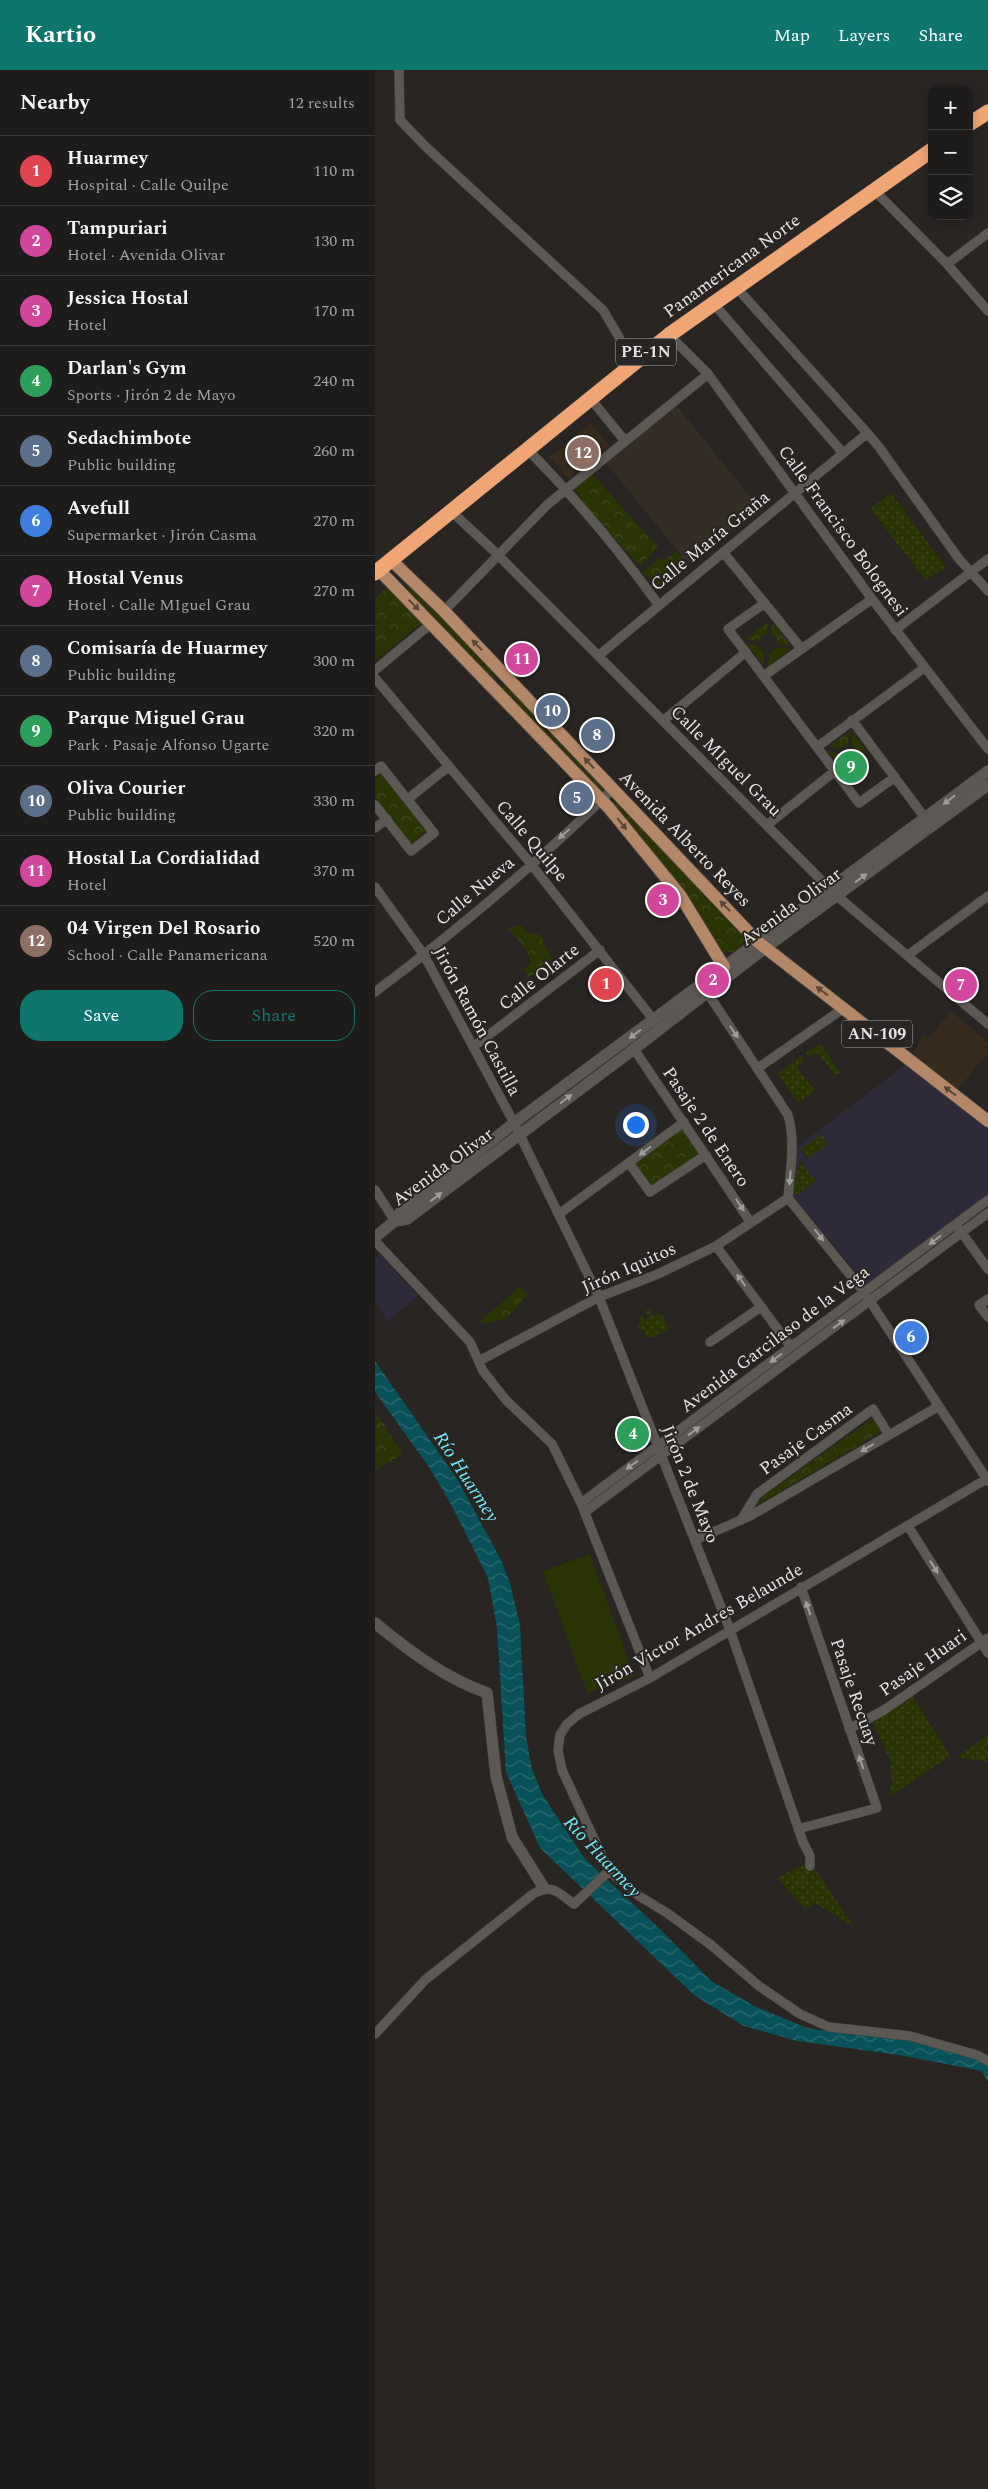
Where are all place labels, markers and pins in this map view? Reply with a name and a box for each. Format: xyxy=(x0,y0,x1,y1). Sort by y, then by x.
pin: 12 xyxy=(567,434,599,472)
pin: 11 xyxy=(506,640,538,678)
pin: 10 xyxy=(536,692,568,730)
pin: 8 xyxy=(581,716,613,754)
pin: 9 xyxy=(835,748,867,786)
pin: 5 xyxy=(561,779,593,817)
pin: 3 xyxy=(647,881,679,919)
pin: 2 xyxy=(697,961,729,999)
pin: 1 xyxy=(590,965,622,1003)
pin: 7 xyxy=(945,966,977,1004)
pin: 6 xyxy=(895,1318,927,1356)
pin: 4 xyxy=(617,1415,649,1453)

